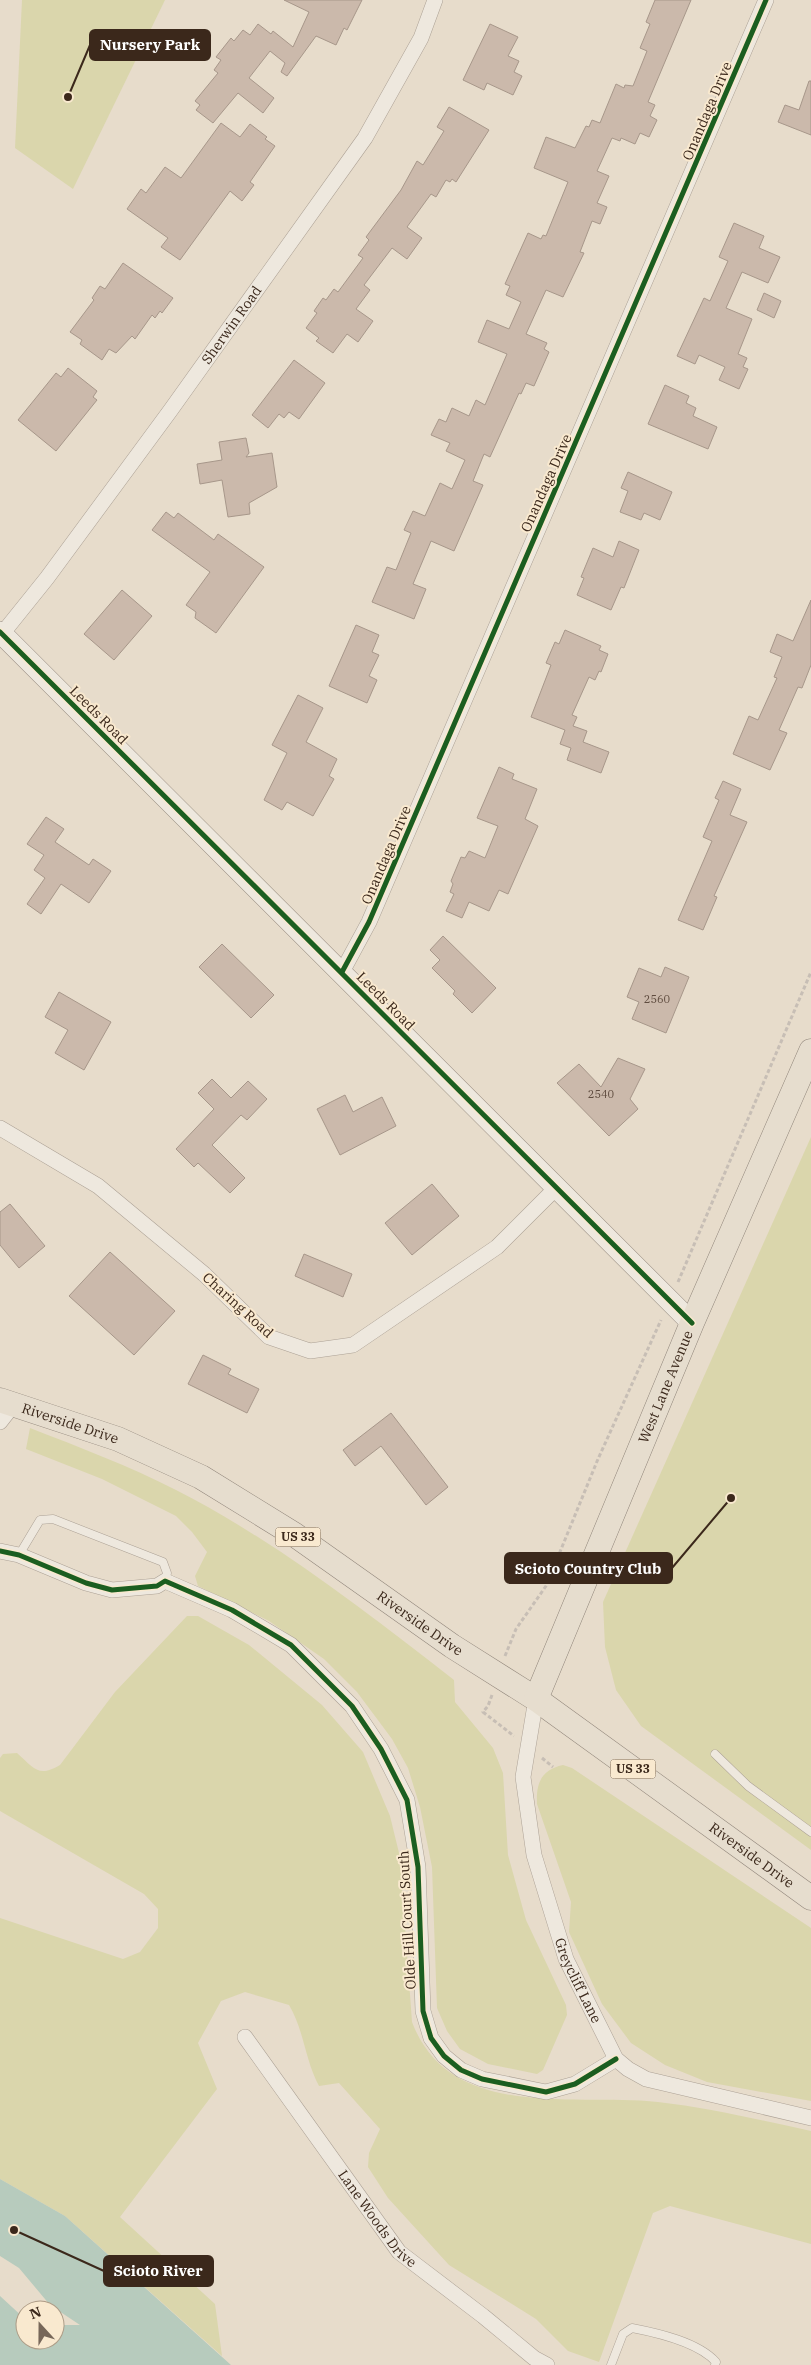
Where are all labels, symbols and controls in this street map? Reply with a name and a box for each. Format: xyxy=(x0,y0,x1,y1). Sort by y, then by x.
callout: Nursery Park xyxy=(90,30,210,60)
text: Nursery Park xyxy=(100,35,201,54)
street label: Onandaga Drive xyxy=(678,59,736,163)
street label: Sherwin Road xyxy=(197,282,266,368)
street label: Onandaga Drive xyxy=(516,431,576,535)
street label: Leeds Road xyxy=(66,682,132,748)
street label: Onandaga Drive xyxy=(357,803,415,907)
street label: Leeds Road xyxy=(353,968,419,1034)
house number: 2560 xyxy=(644,992,671,1006)
house number: 2540 xyxy=(588,1087,615,1101)
street label: Charing Road xyxy=(199,1268,278,1342)
street label: West Lane Avenue xyxy=(634,1328,697,1446)
street label: Riverside Drive xyxy=(20,1399,121,1448)
road number: US 33 xyxy=(276,1528,320,1546)
callout: Scioto Country Club xyxy=(505,1553,672,1583)
text: Scioto Country Club xyxy=(515,1559,661,1578)
street label: Riverside Drive xyxy=(374,1587,466,1660)
road number: US 33 xyxy=(610,1760,656,1778)
street label: Riverside Drive xyxy=(706,1818,798,1892)
street label: Olde Hill Court South xyxy=(394,1850,420,1990)
street label: Greycliff Lane xyxy=(551,1936,606,2026)
street label: Lane Woods Drive xyxy=(334,2166,420,2271)
callout: Scioto River xyxy=(104,2256,213,2286)
text: Scioto River xyxy=(113,2261,203,2280)
north arrow xyxy=(15,2300,65,2350)
text: N xyxy=(27,2302,44,2323)

